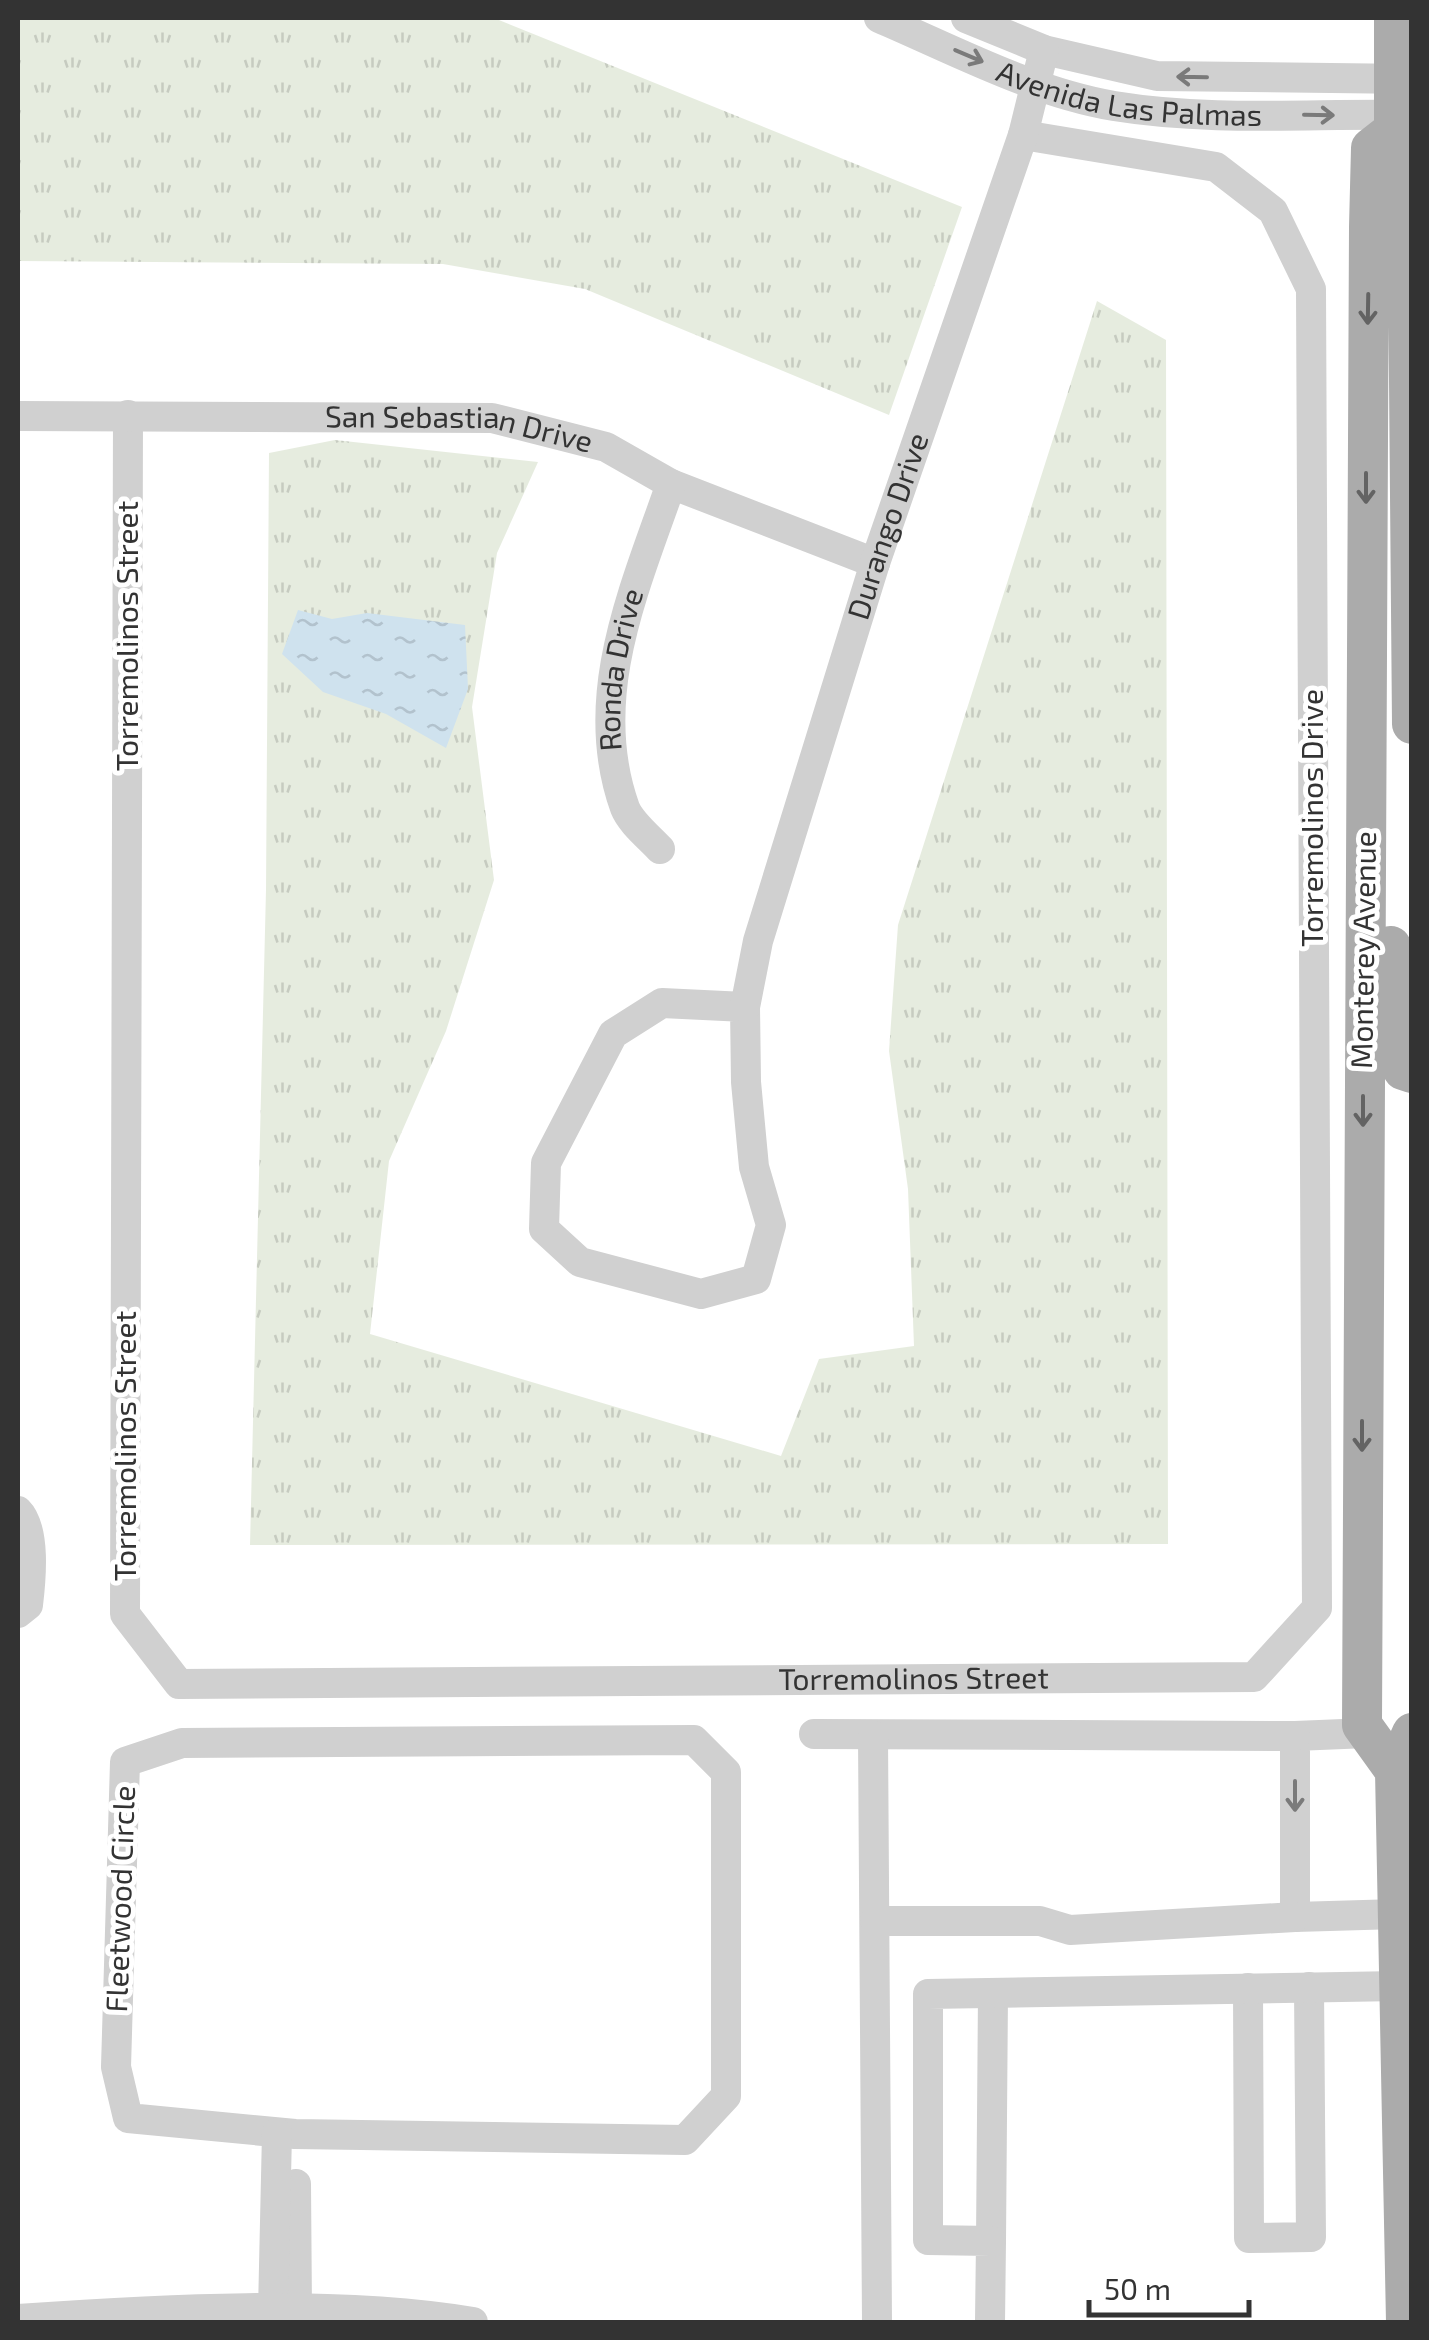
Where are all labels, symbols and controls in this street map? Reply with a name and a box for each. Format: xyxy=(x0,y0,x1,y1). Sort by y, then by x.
one-way arrow xyxy=(953,48,983,66)
street label: Avenida Las Palmas xyxy=(992,52,1262,132)
one-way arrow xyxy=(1177,68,1209,87)
one-way arrow xyxy=(1302,106,1335,124)
one-way arrow xyxy=(1358,292,1378,324)
street label: San Sebastian Drive xyxy=(325,397,597,459)
street label: Durango Drive xyxy=(839,428,935,623)
one-way arrow xyxy=(1356,470,1376,503)
street label: Torremolinos Street xyxy=(108,501,144,771)
street label: Ronda Drive xyxy=(590,583,650,753)
street label: Torremolinos Drive xyxy=(1293,689,1329,947)
street label: Monterey Avenue xyxy=(1342,831,1382,1069)
one-way arrow xyxy=(1354,1094,1372,1126)
street label: Torremolinos Street xyxy=(106,1311,142,1581)
one-way arrow xyxy=(1352,1418,1372,1451)
street label: Torremolinos Street xyxy=(778,1658,1049,1696)
one-way arrow xyxy=(1286,1778,1304,1811)
street label: Fleetwood Circle xyxy=(97,1785,141,2013)
scale bar xyxy=(1089,2255,1249,2317)
text: 50 m xyxy=(1104,2270,1171,2306)

